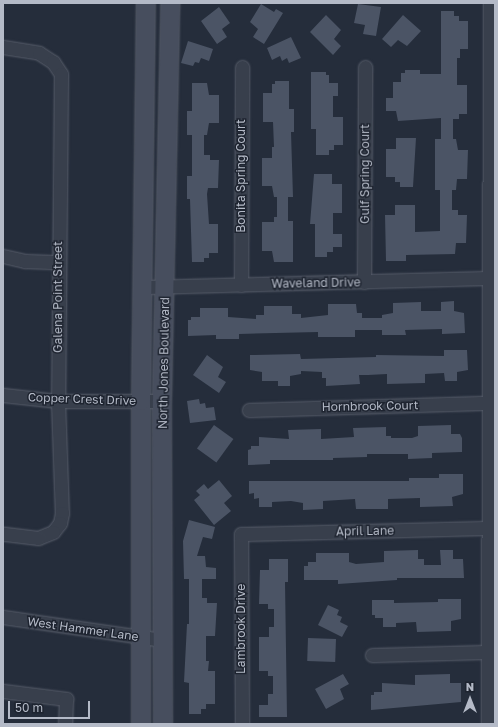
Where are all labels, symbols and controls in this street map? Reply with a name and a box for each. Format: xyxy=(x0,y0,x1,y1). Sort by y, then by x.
street label: Bonita Spring Court xyxy=(234,119,248,233)
street label: Gulf Spring Court xyxy=(358,124,372,224)
street label: Galena Point Street xyxy=(51,241,65,353)
street label: Waveland Drive xyxy=(271,275,361,291)
street label: North Jones Boulevard xyxy=(156,297,172,429)
street label: Copper Crest Drive xyxy=(28,390,136,408)
street label: Hornbrook Court xyxy=(321,398,419,414)
street label: April Lane xyxy=(336,523,394,539)
street label: Lambrook Drive xyxy=(234,584,248,674)
street label: West Hammer Lane xyxy=(27,614,139,644)
north arrow xyxy=(450,679,490,719)
text: N xyxy=(466,680,474,693)
scale bar xyxy=(10,693,92,719)
text: 50 m xyxy=(15,700,43,715)

